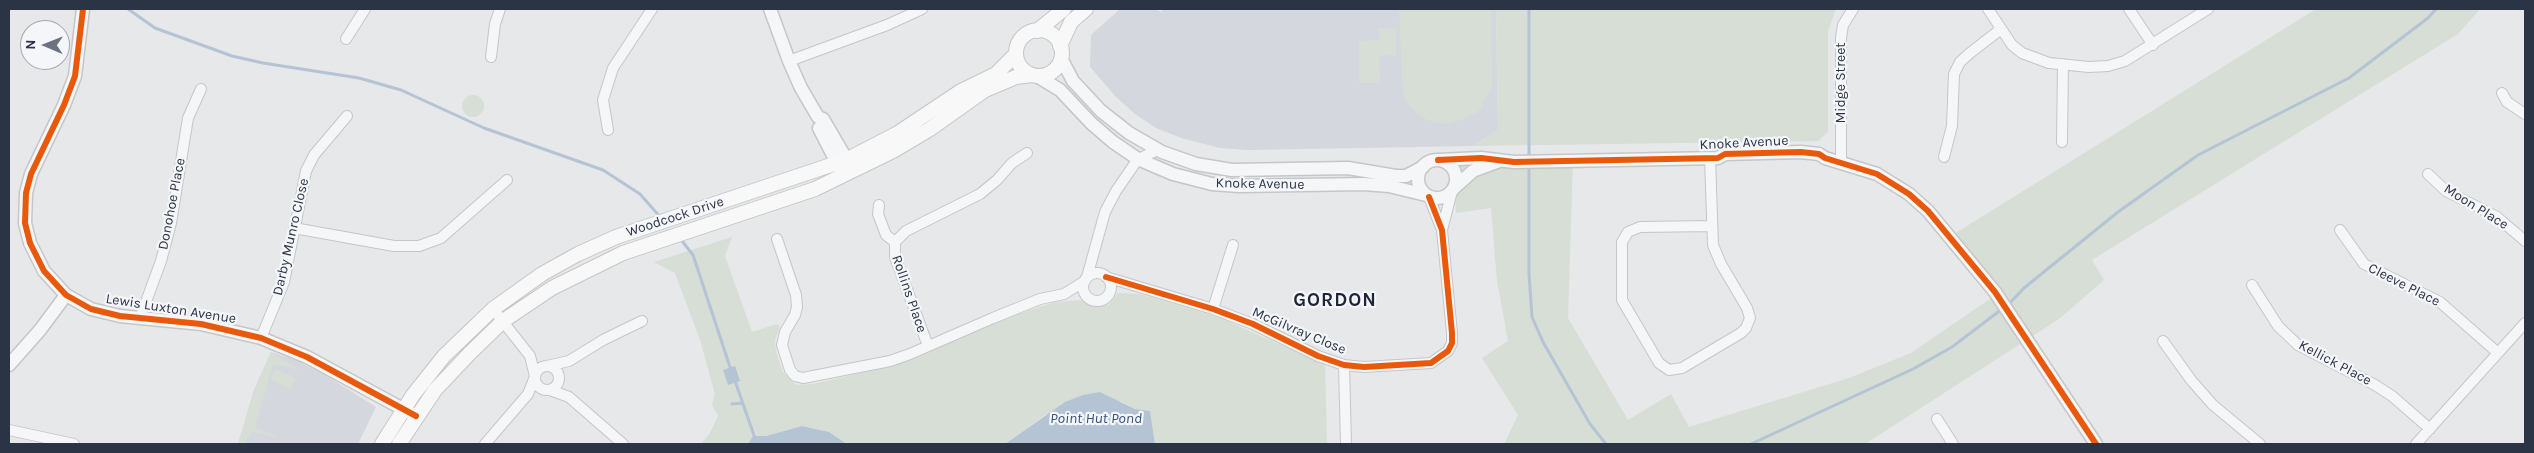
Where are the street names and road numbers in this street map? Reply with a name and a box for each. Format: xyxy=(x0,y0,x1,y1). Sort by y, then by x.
street label: Midge Street xyxy=(1833,42,1849,124)
street label: Knoke Avenue xyxy=(1699,132,1789,154)
street label: Donohoe Place xyxy=(155,157,189,251)
street label: Knoke Avenue xyxy=(1215,175,1305,193)
street label: Darby Munro Close xyxy=(269,177,313,297)
street label: Moon Place xyxy=(2441,181,2511,233)
street label: Woodcock Drive xyxy=(624,193,726,241)
street label: Rollins Place xyxy=(888,253,930,335)
street label: Cleeve Place xyxy=(2365,260,2443,310)
street label: Lewis Luxton Avenue xyxy=(105,290,237,328)
street label: McGilvray Close xyxy=(1249,304,1349,358)
street label: Kellick Place xyxy=(2296,337,2374,389)

